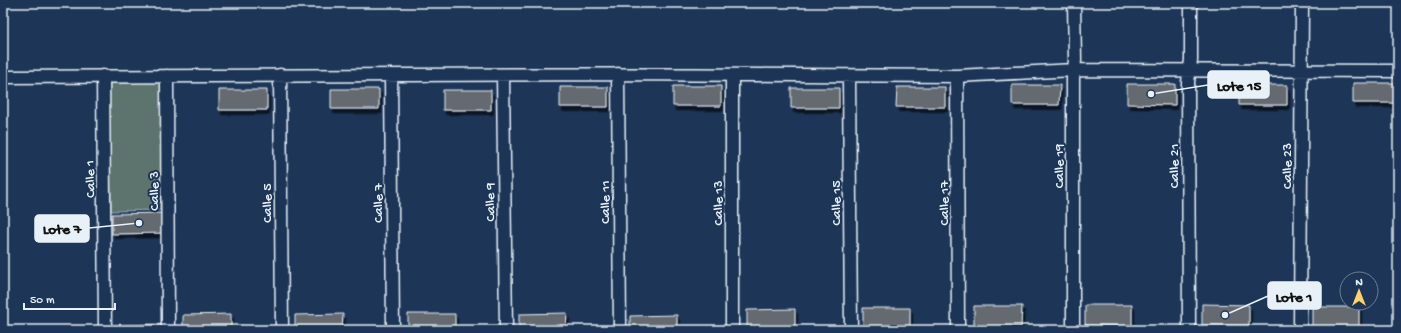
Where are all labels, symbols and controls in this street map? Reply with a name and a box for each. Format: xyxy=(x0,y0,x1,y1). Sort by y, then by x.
callout: Lote 15 xyxy=(1208,71,1269,98)
text: Lote 15 xyxy=(1217,78,1261,96)
street label: Calle 23 xyxy=(1280,143,1297,189)
street label: Calle 19 xyxy=(1052,144,1069,188)
street label: Calle 21 xyxy=(1167,144,1184,188)
street label: Calle 1 xyxy=(83,160,100,198)
street label: Calle 3 xyxy=(147,171,164,211)
street label: Calle 11 xyxy=(598,180,615,224)
street label: Calle 15 xyxy=(829,180,846,226)
street label: Calle 17 xyxy=(937,180,954,226)
street label: Calle 13 xyxy=(711,181,728,226)
street label: Calle 9 xyxy=(483,182,500,222)
street label: Calle 5 xyxy=(260,183,277,223)
street label: Calle 7 xyxy=(371,183,388,223)
callout: Lote 7 xyxy=(35,215,89,242)
text: Lote 7 xyxy=(43,221,82,239)
north arrow xyxy=(1339,271,1379,311)
text: N xyxy=(1355,277,1363,289)
callout: Lote 1 xyxy=(1268,282,1321,309)
scale bar xyxy=(24,285,115,311)
text: Lote 1 xyxy=(1276,289,1312,307)
text: 50 m xyxy=(30,294,55,308)

